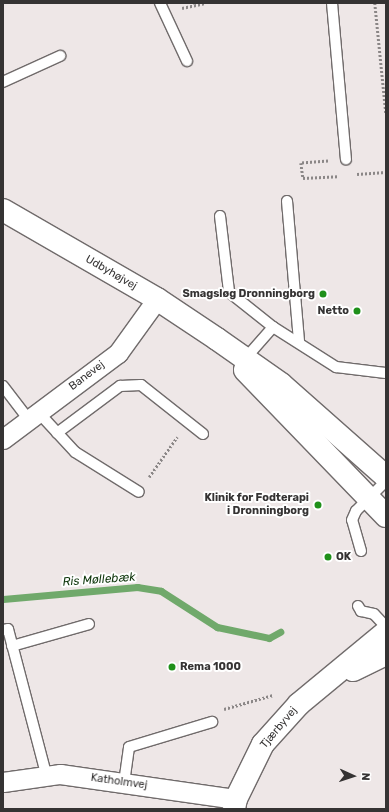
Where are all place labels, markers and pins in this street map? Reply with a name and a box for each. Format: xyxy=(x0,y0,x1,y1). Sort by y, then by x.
place label: Smagsløg Dronningborg xyxy=(182,287,315,301)
marker: Smagsløg Dronningborg xyxy=(318,289,328,299)
place label: Netto xyxy=(318,304,349,318)
marker: Netto xyxy=(352,306,362,316)
place label: Klinik for Fodterapi i Dronningborg xyxy=(204,492,309,518)
marker: Klinik for Fodterapi i Dronningborg xyxy=(312,499,324,511)
place label: OK xyxy=(336,550,351,564)
marker: OK xyxy=(323,552,333,562)
place label: Rema 1000 xyxy=(180,660,241,674)
marker: Rema 1000 xyxy=(167,662,177,672)

